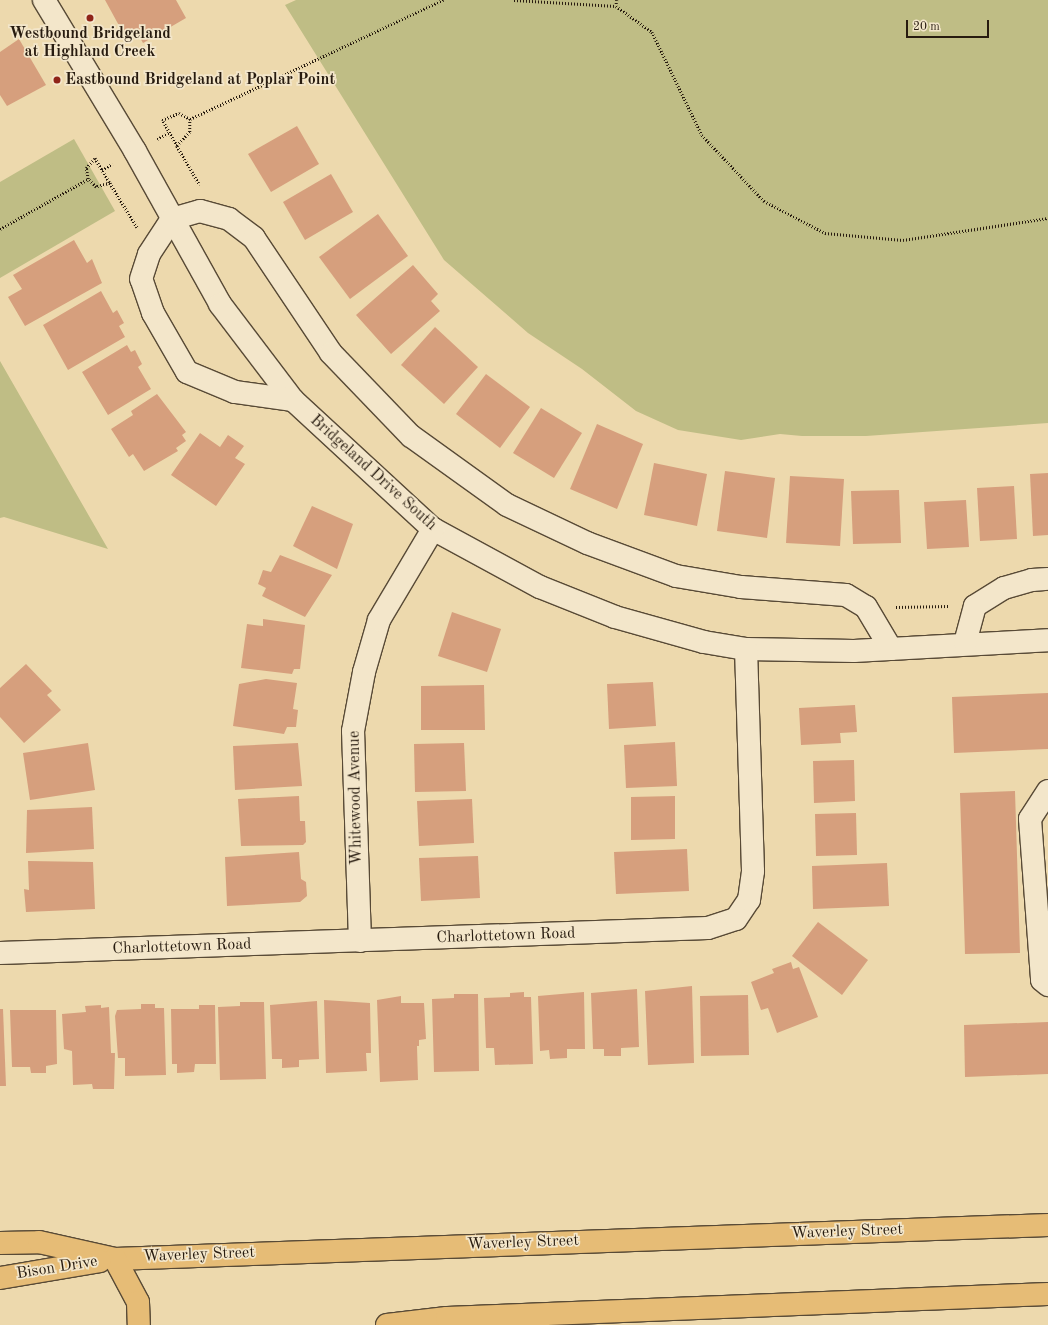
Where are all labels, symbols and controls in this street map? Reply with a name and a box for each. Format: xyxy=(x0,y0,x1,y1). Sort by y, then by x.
scale bar xyxy=(908,12,991,38)
marker: Westbound Bridgeland at Highland Creek xyxy=(85,13,95,23)
text: 20 m xyxy=(913,21,940,33)
place label: Westbound Bridgeland at Highland Creek xyxy=(9,24,171,62)
place label: Eastbound Bridgeland at Poplar Point xyxy=(65,70,335,90)
marker: Eastbound Bridgeland at Poplar Point xyxy=(52,75,62,85)
street label: Bridgeland Drive South xyxy=(306,411,440,535)
street label: Whitewood Avenue xyxy=(345,731,367,865)
street label: Charlottetown Road xyxy=(436,924,576,948)
street label: Charlottetown Road xyxy=(112,935,252,959)
street label: Waverley Street xyxy=(791,1220,903,1244)
street label: Waverley Street xyxy=(467,1231,579,1255)
street label: Waverley Street xyxy=(143,1243,255,1267)
street label: Bison Drive xyxy=(15,1252,99,1284)

